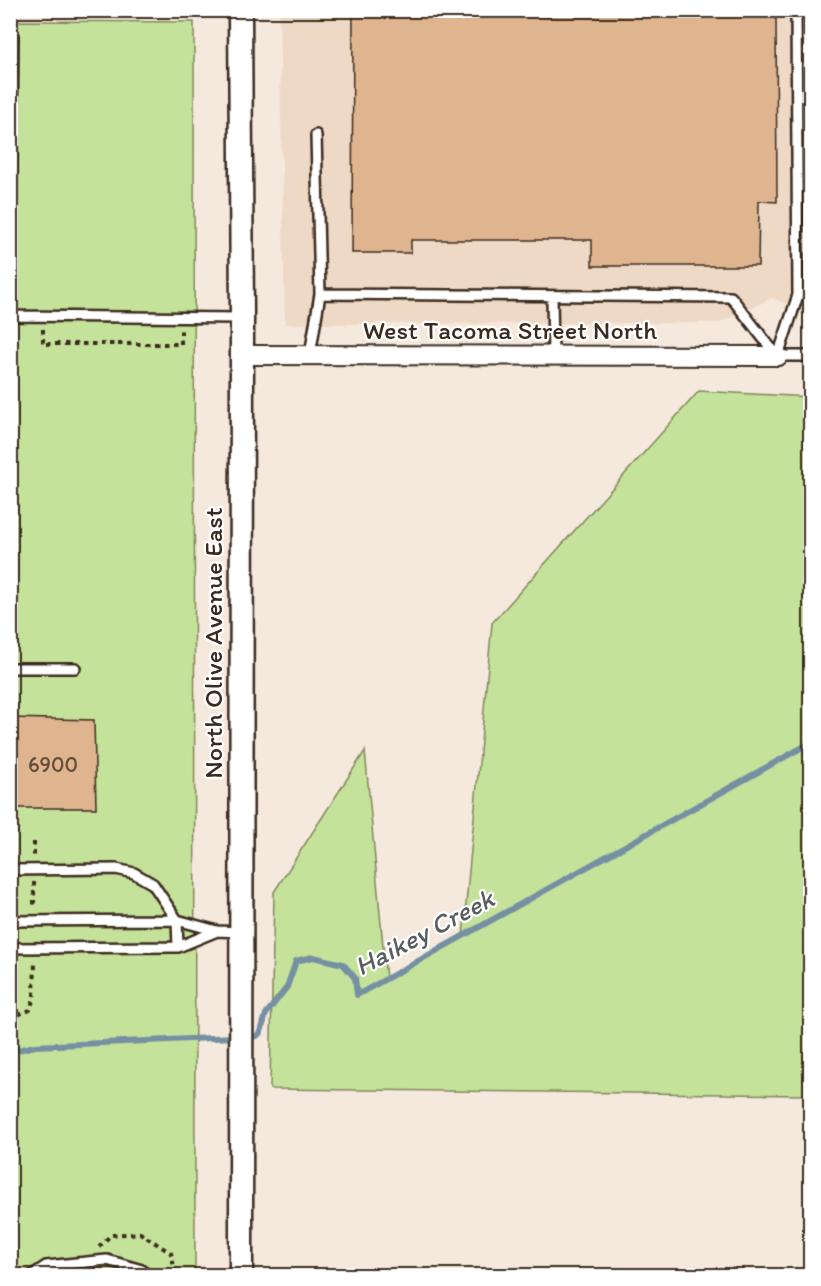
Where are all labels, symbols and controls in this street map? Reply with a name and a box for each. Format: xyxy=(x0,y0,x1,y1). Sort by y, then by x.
street label: West Tacoma Street North xyxy=(363,314,657,346)
street label: North Olive Avenue East xyxy=(197,507,229,779)
house number: 6900 xyxy=(28,751,78,778)
water label: Haikey Creek xyxy=(349,881,501,983)

